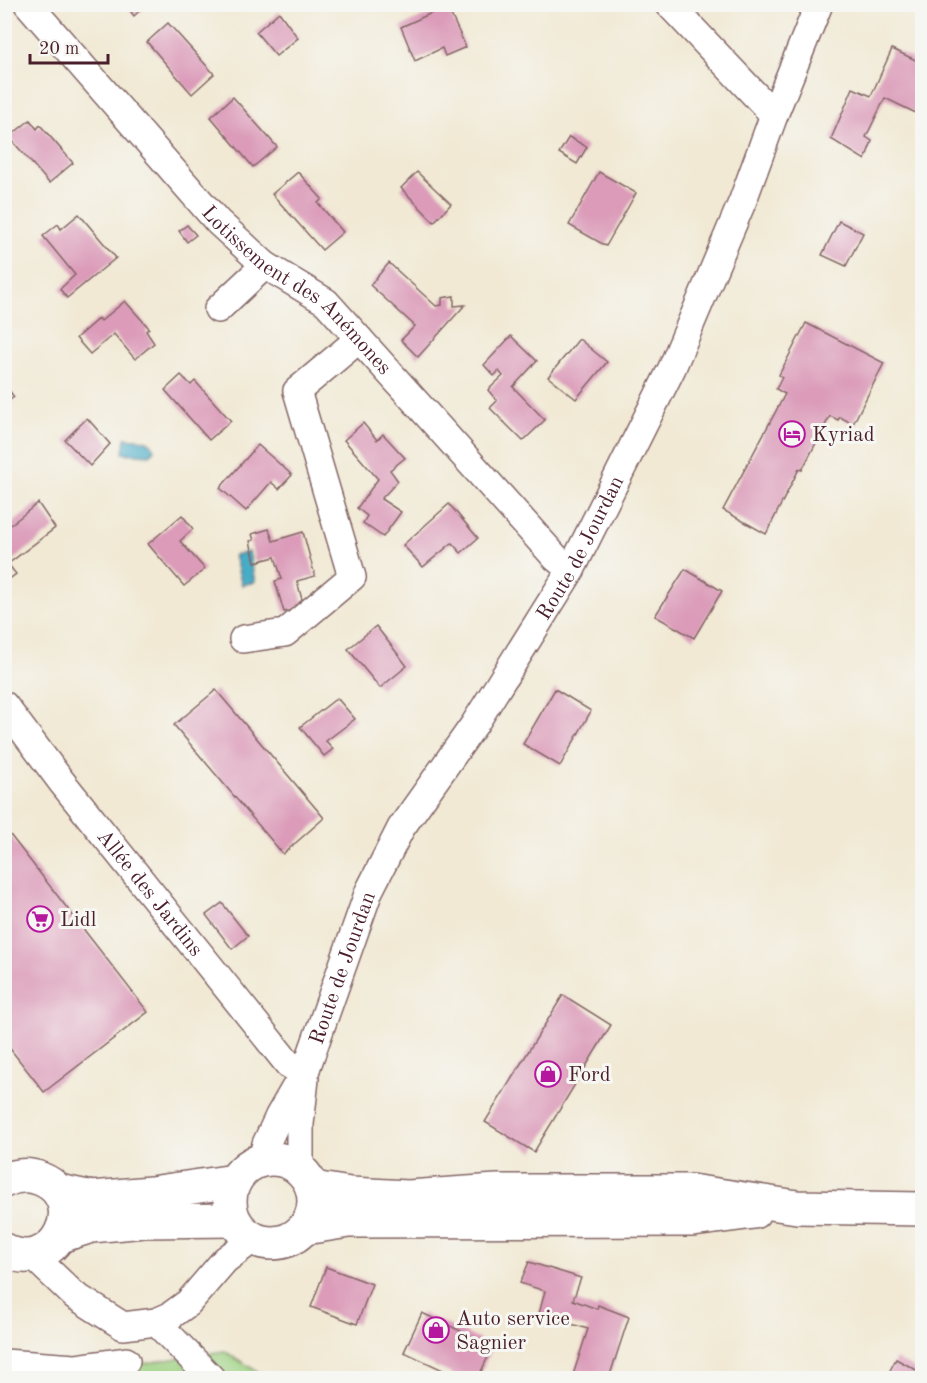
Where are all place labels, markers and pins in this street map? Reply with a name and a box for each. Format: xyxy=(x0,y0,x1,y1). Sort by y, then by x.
hotel icon: Kyriad xyxy=(777,419,807,449)
place label: Kyriad xyxy=(812,425,875,446)
supermarket icon: Lidl xyxy=(25,904,55,934)
place label: Lidl xyxy=(60,910,97,931)
shop icon: Ford xyxy=(533,1059,563,1089)
place label: Ford xyxy=(568,1065,611,1086)
place label: Auto service Sagnier xyxy=(456,1309,570,1354)
shop icon: Auto service Sagnier xyxy=(421,1315,451,1345)

